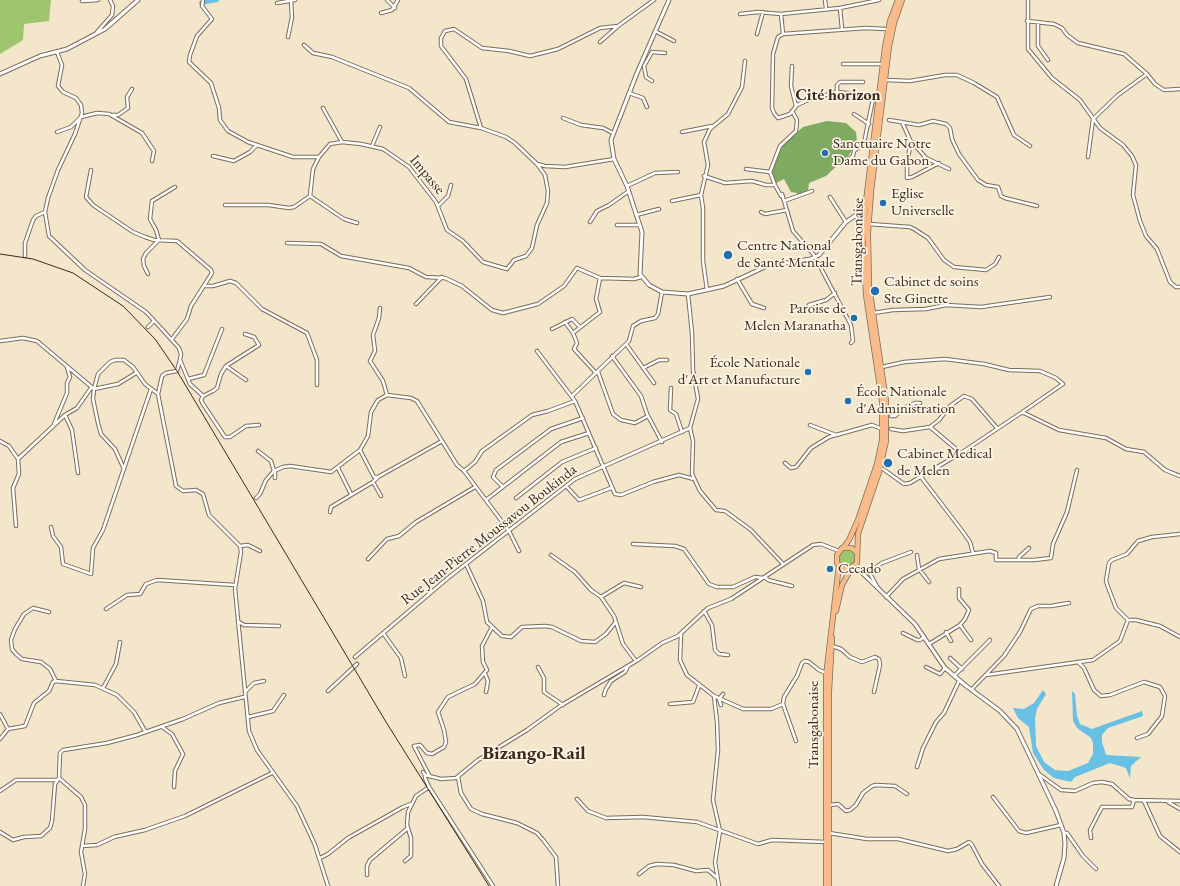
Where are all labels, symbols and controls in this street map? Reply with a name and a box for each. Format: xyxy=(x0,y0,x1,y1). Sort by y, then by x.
district label: Cité horizon xyxy=(796,86,880,106)
place label: Sanctuaire Notre Dame du Gabon xyxy=(833,135,931,170)
marker: Sanctuaire Notre Dame du Gabon xyxy=(820,148,830,158)
street label: Impasse xyxy=(405,152,449,198)
place label: Eglise Universelle xyxy=(891,185,954,220)
street label: Transgabonaise xyxy=(848,198,868,286)
marker: Eglise Universelle xyxy=(878,198,888,208)
place label: Centre National de Santé Mentale xyxy=(737,237,835,272)
marker: Centre National de Santé Mentale xyxy=(722,249,734,261)
place label: Cabinet de soins Ste Ginette xyxy=(884,273,979,308)
marker: Cabinet de soins Ste Ginette xyxy=(869,285,881,297)
place label: Paroise de Melen Maranatha xyxy=(744,300,846,335)
marker: Paroise de Melen Maranatha xyxy=(849,313,859,323)
place label: École Nationale d'Art et Manufacture xyxy=(678,354,800,389)
marker: École Nationale d'Art et Manufacture xyxy=(803,367,813,377)
place label: École Nationale d'Administration xyxy=(856,383,956,418)
marker: École Nationale d'Administration xyxy=(843,396,853,406)
place label: Cabinet Medical de Melen xyxy=(897,445,992,480)
marker: Cabinet Medical de Melen xyxy=(882,457,894,469)
street label: Rue Jean-Pierre Moussavou Boukinda xyxy=(398,461,580,609)
place label: Cecado xyxy=(838,560,881,578)
marker: Cecado xyxy=(825,564,835,574)
street label: Transgabonaise xyxy=(805,681,823,769)
district label: Bizango-Rail xyxy=(482,743,586,765)

